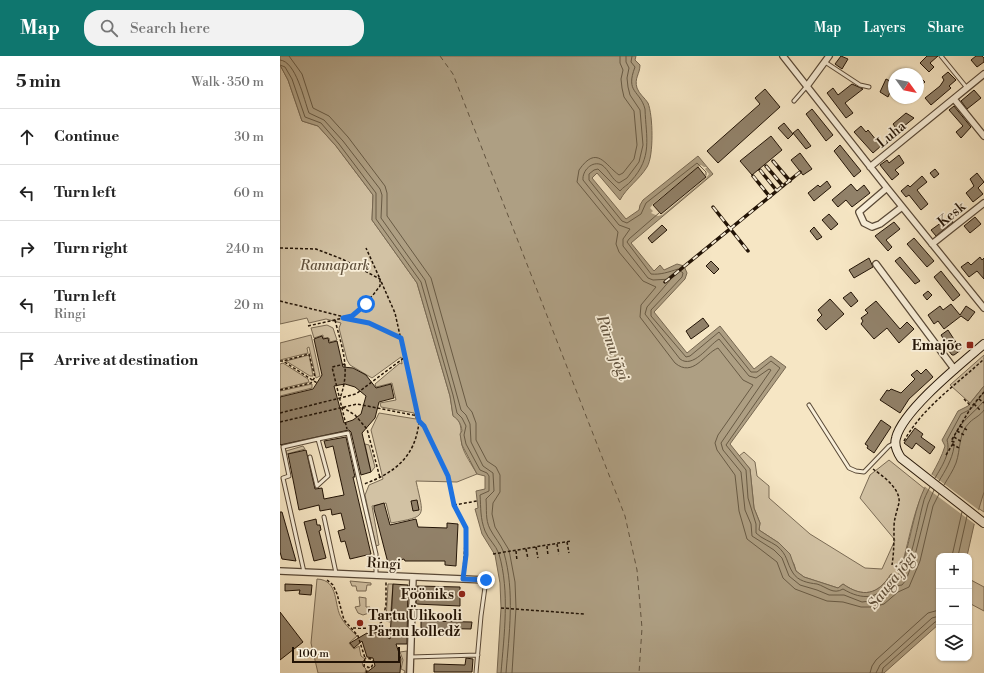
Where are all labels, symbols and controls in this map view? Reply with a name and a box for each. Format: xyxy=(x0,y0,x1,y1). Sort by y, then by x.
search box xyxy=(84,10,364,46)
text: Map xyxy=(20,16,60,40)
icon: search xyxy=(98,17,120,39)
text: Search here xyxy=(130,19,210,38)
text: Map xyxy=(814,19,841,37)
text: Layers xyxy=(863,19,906,37)
text: Share xyxy=(928,19,964,37)
north arrow xyxy=(888,68,924,104)
text: 5 min xyxy=(16,71,61,93)
text: Walk · 350 m xyxy=(191,74,264,90)
street label: Luha xyxy=(873,117,911,152)
icon: ahead xyxy=(16,126,38,148)
text: Continue xyxy=(54,127,119,146)
text: 30 m xyxy=(234,129,264,145)
icon: left xyxy=(16,182,38,204)
text: Turn left xyxy=(54,183,116,202)
text: 60 m xyxy=(233,185,264,201)
street label: Kesk xyxy=(934,198,970,231)
icon: right xyxy=(16,238,38,260)
text: Turn right xyxy=(54,239,128,258)
text: 240 m xyxy=(226,241,264,257)
park label: Rannapark xyxy=(299,257,370,275)
text: Turn left xyxy=(54,287,116,306)
icon: left xyxy=(16,294,38,316)
route start xyxy=(357,295,375,313)
text: 20 m xyxy=(234,297,264,313)
text: Ringi xyxy=(54,306,86,322)
water label: Pärnu jõgi xyxy=(592,312,633,384)
place label: Emajõe xyxy=(912,337,962,355)
marker: Emajõe xyxy=(965,340,975,350)
icon: arrive xyxy=(16,350,38,372)
text: Arrive at destination xyxy=(54,351,198,370)
water label: Sauga jõgi xyxy=(864,547,921,613)
map controls xyxy=(936,553,972,661)
button: + xyxy=(936,553,972,589)
street label: Ringi xyxy=(366,554,402,574)
route end xyxy=(477,571,495,589)
place label: Fööniks xyxy=(401,586,454,604)
marker: Fööniks xyxy=(457,589,467,599)
button: − xyxy=(936,589,972,625)
place label: Tartu Ülikooli Pärnu kolledž xyxy=(368,605,462,641)
marker: Tartu Ülikooli Pärnu kolledž xyxy=(355,618,365,628)
button: layers xyxy=(936,625,972,661)
scale bar xyxy=(292,645,400,664)
text: 100 m xyxy=(298,647,329,661)

